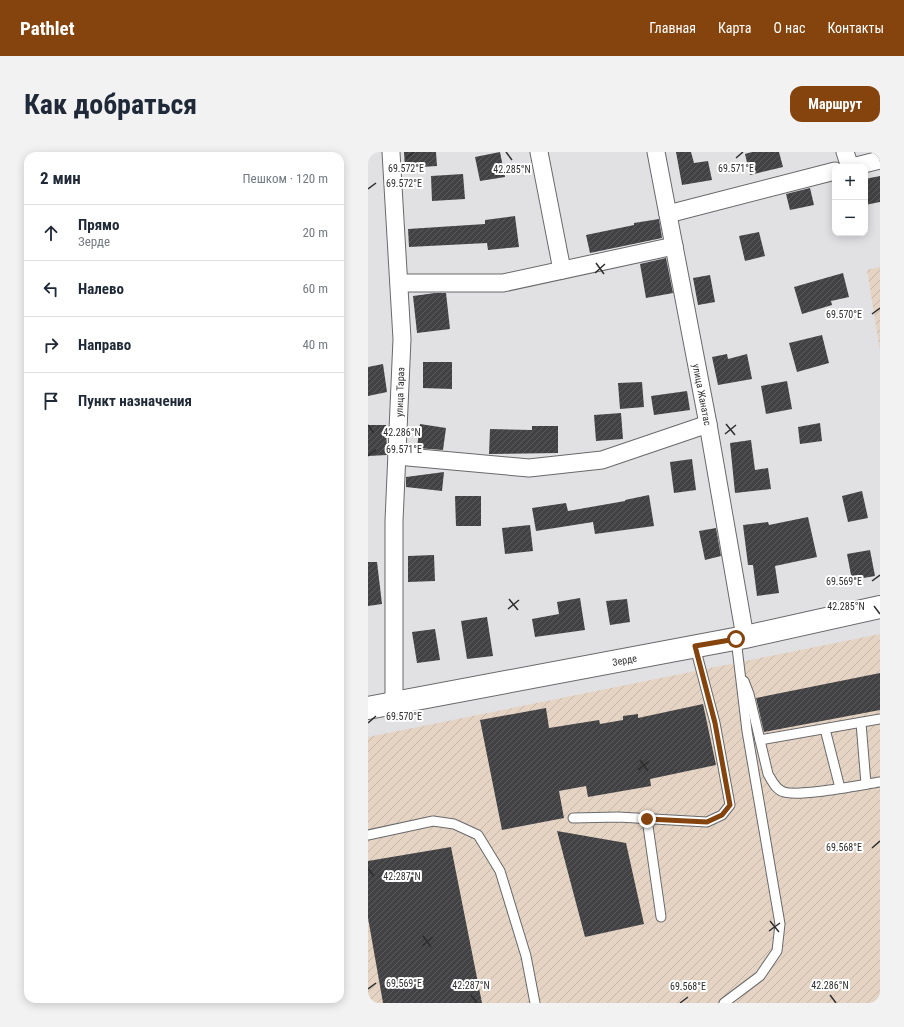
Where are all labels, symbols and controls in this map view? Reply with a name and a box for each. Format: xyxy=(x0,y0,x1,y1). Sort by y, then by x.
text: Pathlet xyxy=(20,17,75,40)
text: Главная xyxy=(649,20,696,36)
text: Карта xyxy=(718,20,751,36)
text: О нас xyxy=(773,20,805,36)
text: Контакты xyxy=(827,20,884,36)
button: Маршрут xyxy=(790,86,880,122)
text: Как добраться xyxy=(24,88,197,121)
text: 69.572°E xyxy=(388,163,424,174)
text: 69.571°E xyxy=(718,163,754,174)
text: 42.285°N xyxy=(493,164,531,175)
map controls xyxy=(832,164,868,236)
button: + xyxy=(832,164,868,200)
text: 2 мин xyxy=(40,168,81,188)
text: Пешком · 120 m xyxy=(242,171,328,186)
text: 69.572°E xyxy=(386,178,422,189)
button: − xyxy=(832,200,868,236)
text: Прямо xyxy=(78,216,119,234)
icon: ahead xyxy=(40,222,62,244)
text: 20 m xyxy=(302,225,328,240)
text: Зерде xyxy=(78,234,110,249)
icon: left xyxy=(40,278,62,300)
text: Налево xyxy=(78,280,124,298)
text: 60 m xyxy=(302,281,328,296)
text: 69.570°E xyxy=(826,309,862,320)
icon: right xyxy=(40,334,62,356)
text: Направо xyxy=(78,336,131,354)
text: 40 m xyxy=(302,337,328,352)
street label: улица Жанатас xyxy=(691,363,714,427)
street label: улица Тараз xyxy=(394,367,406,417)
icon: arrive xyxy=(40,390,62,412)
text: Пункт назначения xyxy=(78,392,192,410)
text: 42.286°N xyxy=(383,427,421,438)
text: 69.571°E xyxy=(386,444,422,455)
text: 69.569°E xyxy=(826,576,862,587)
text: 42.285°N xyxy=(827,601,865,612)
route start xyxy=(727,630,745,648)
street label: Зерде xyxy=(611,652,638,667)
text: 69.570°E xyxy=(386,711,422,722)
route end xyxy=(638,810,656,828)
text: 69.568°E xyxy=(826,842,862,853)
text: 42.287°N xyxy=(383,871,421,882)
text: 69.569°E xyxy=(386,978,422,989)
text: 42.287°N xyxy=(452,980,490,991)
text: 42.286°N xyxy=(811,980,849,991)
text: 69.568°E xyxy=(670,981,706,992)

